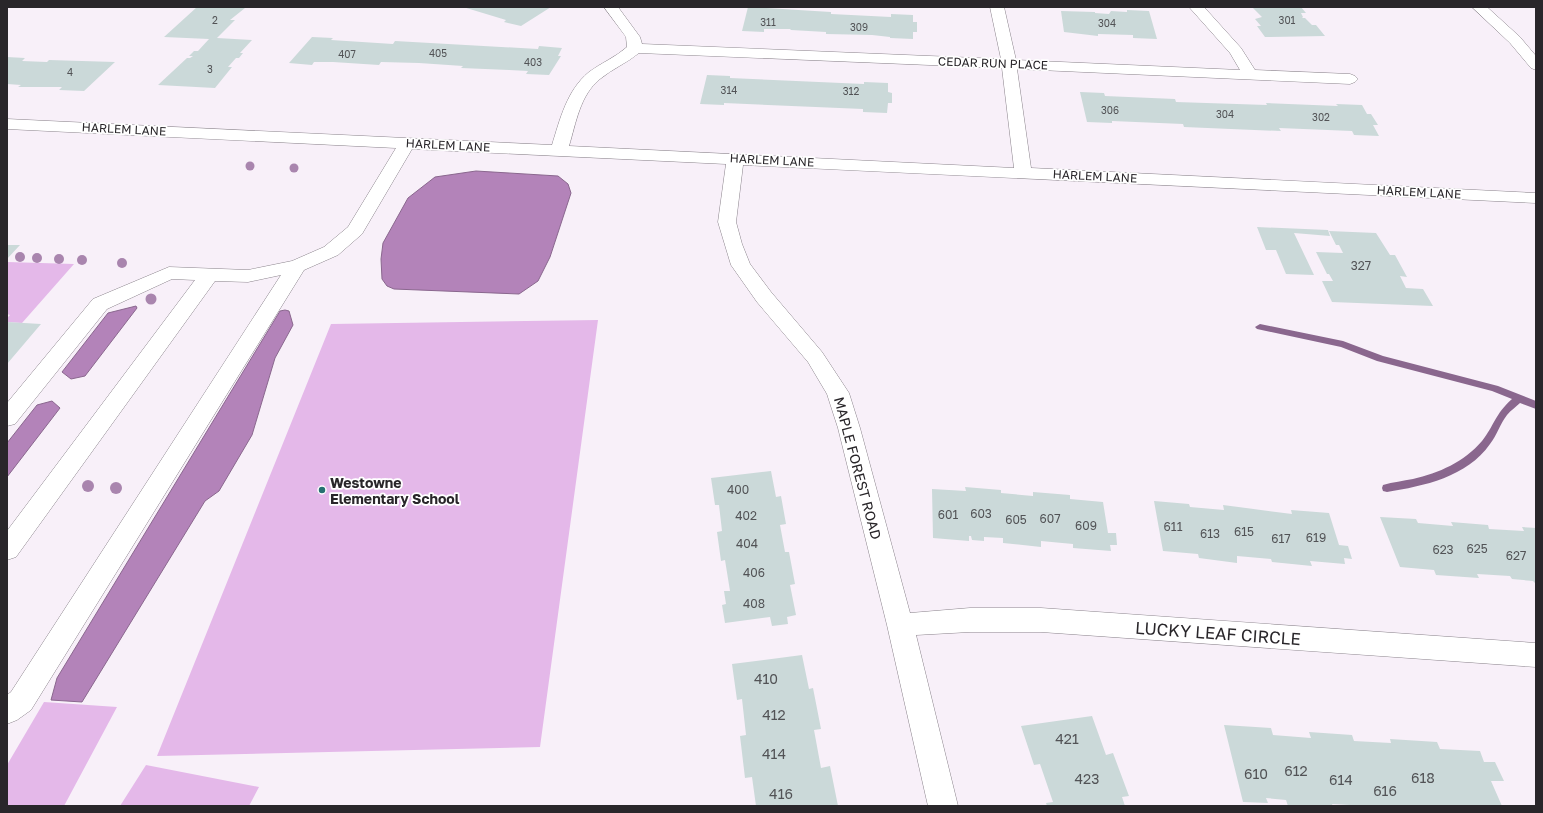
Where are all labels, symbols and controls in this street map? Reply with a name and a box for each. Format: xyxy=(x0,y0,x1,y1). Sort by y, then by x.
house number: 2 xyxy=(212,14,218,26)
house number: 301 xyxy=(1279,14,1296,26)
house number: 311 xyxy=(760,16,776,28)
house number: 304 xyxy=(1098,17,1116,29)
house number: 309 xyxy=(850,21,868,33)
house number: 405 xyxy=(429,47,447,59)
house number: 407 xyxy=(338,48,356,60)
street label: CEDAR RUN PLACE xyxy=(938,54,1048,72)
house number: 403 xyxy=(524,56,542,68)
house number: 3 xyxy=(207,63,213,75)
house number: 4 xyxy=(67,66,73,78)
house number: 314 xyxy=(721,84,737,96)
house number: 312 xyxy=(843,85,859,97)
house number: 306 xyxy=(1101,104,1119,116)
house number: 304 xyxy=(1216,108,1234,120)
house number: 302 xyxy=(1312,111,1330,123)
street label: HARLEM LANE xyxy=(81,119,167,139)
street label: HARLEM LANE xyxy=(405,135,491,155)
street label: HARLEM LANE xyxy=(729,150,815,170)
street label: HARLEM LANE xyxy=(1052,166,1138,186)
street label: HARLEM LANE xyxy=(1376,182,1462,202)
house number: 327 xyxy=(1351,258,1371,273)
street label: MAPLE FOREST ROAD xyxy=(831,395,885,541)
place label: Westowne Elementary School xyxy=(330,474,460,507)
house number: 400 xyxy=(727,482,749,497)
marker: Westowne Elementary School xyxy=(317,485,327,495)
house number: 603 xyxy=(970,506,992,521)
house number: 601 xyxy=(938,507,958,522)
house number: 402 xyxy=(735,508,757,523)
house number: 607 xyxy=(1039,511,1061,526)
house number: 605 xyxy=(1005,512,1027,527)
house number: 609 xyxy=(1075,518,1097,533)
house number: 611 xyxy=(1164,519,1183,534)
house number: 615 xyxy=(1234,524,1254,539)
house number: 613 xyxy=(1200,526,1220,541)
house number: 619 xyxy=(1306,530,1326,545)
house number: 617 xyxy=(1271,531,1291,546)
house number: 404 xyxy=(736,536,758,551)
house number: 625 xyxy=(1466,541,1488,556)
house number: 623 xyxy=(1432,542,1454,557)
house number: 627 xyxy=(1506,548,1526,563)
house number: 406 xyxy=(743,565,765,580)
house number: 408 xyxy=(743,596,765,611)
street label: LUCKY LEAF CIRCLE xyxy=(1134,617,1302,649)
house number: 410 xyxy=(754,670,778,687)
house number: 412 xyxy=(762,706,786,723)
house number: 421 xyxy=(1055,730,1079,747)
house number: 414 xyxy=(762,745,786,762)
house number: 612 xyxy=(1284,762,1308,779)
house number: 610 xyxy=(1244,765,1268,782)
house number: 618 xyxy=(1411,769,1435,786)
house number: 423 xyxy=(1075,770,1099,787)
house number: 614 xyxy=(1329,771,1353,788)
house number: 616 xyxy=(1373,782,1397,799)
house number: 416 xyxy=(769,785,793,802)

